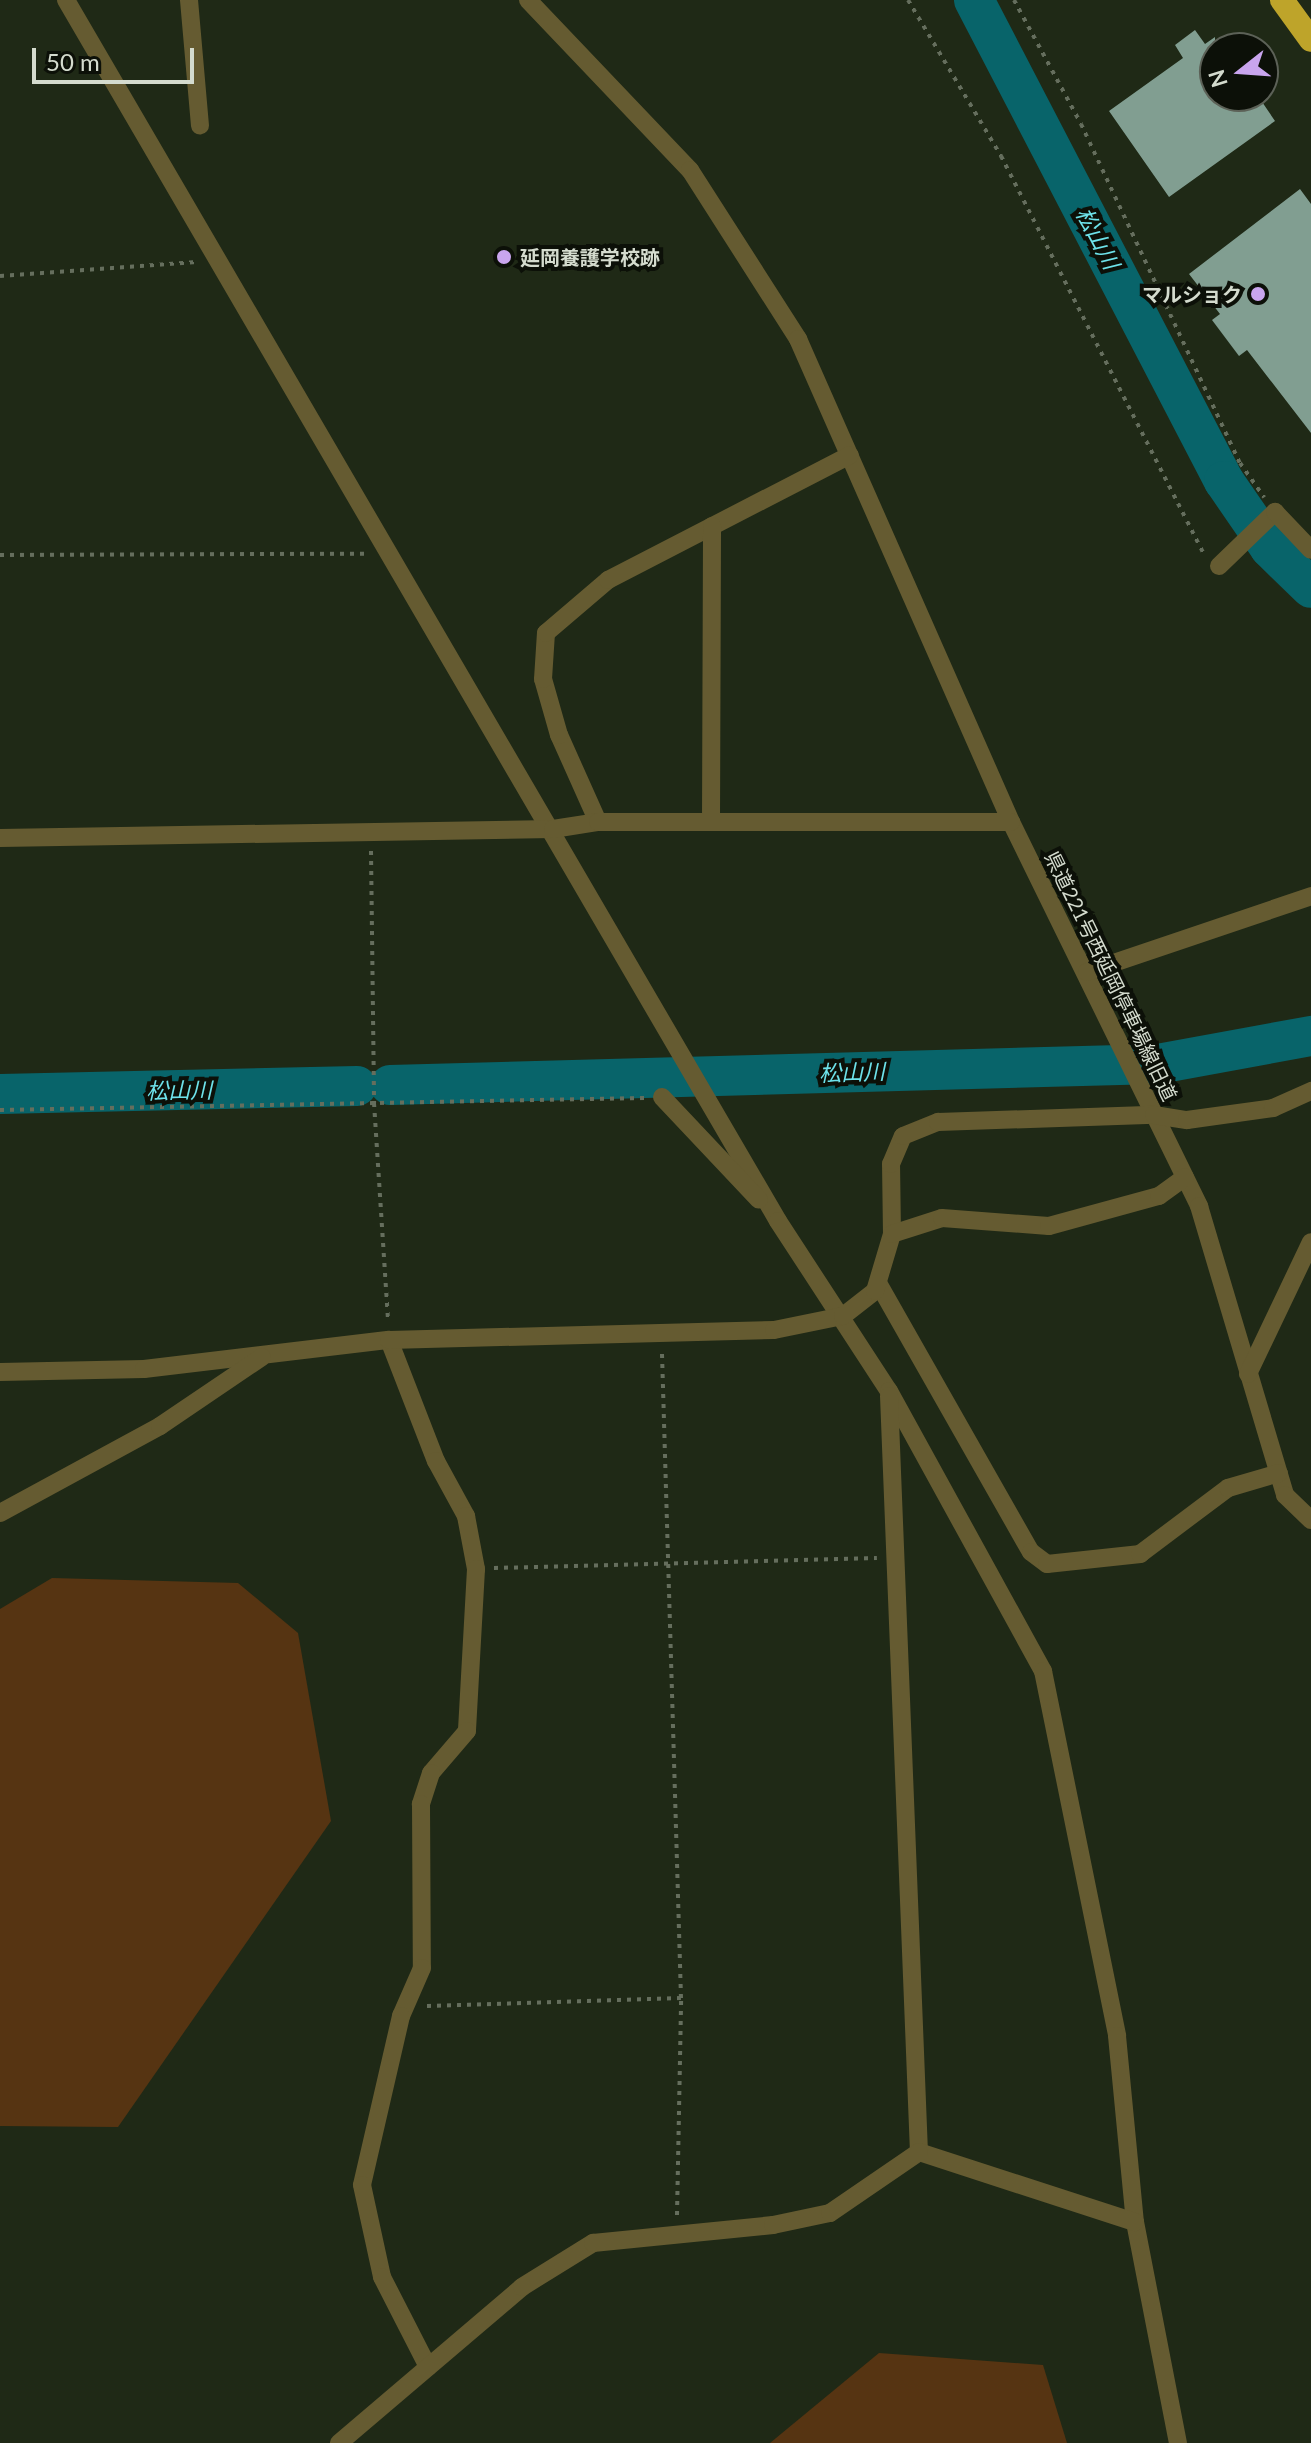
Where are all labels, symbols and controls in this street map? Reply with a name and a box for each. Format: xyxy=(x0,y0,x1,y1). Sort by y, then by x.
scale bar xyxy=(36,32,198,82)
north arrow xyxy=(1199,32,1279,112)
text: 50 m xyxy=(46,47,100,76)
text: N xyxy=(1202,67,1233,91)
water label: 松山川 xyxy=(1071,203,1125,273)
place label: 延岡養護学校跡 xyxy=(520,245,660,269)
marker: 延岡養護学校跡 xyxy=(495,248,513,266)
place label: マルショク xyxy=(1142,282,1242,306)
marker: マルショク xyxy=(1249,285,1267,303)
street label: 県道221号西延岡停車場線旧道 xyxy=(1040,847,1182,1105)
water label: 松山川 xyxy=(819,1058,885,1086)
water label: 松山川 xyxy=(146,1076,212,1104)

